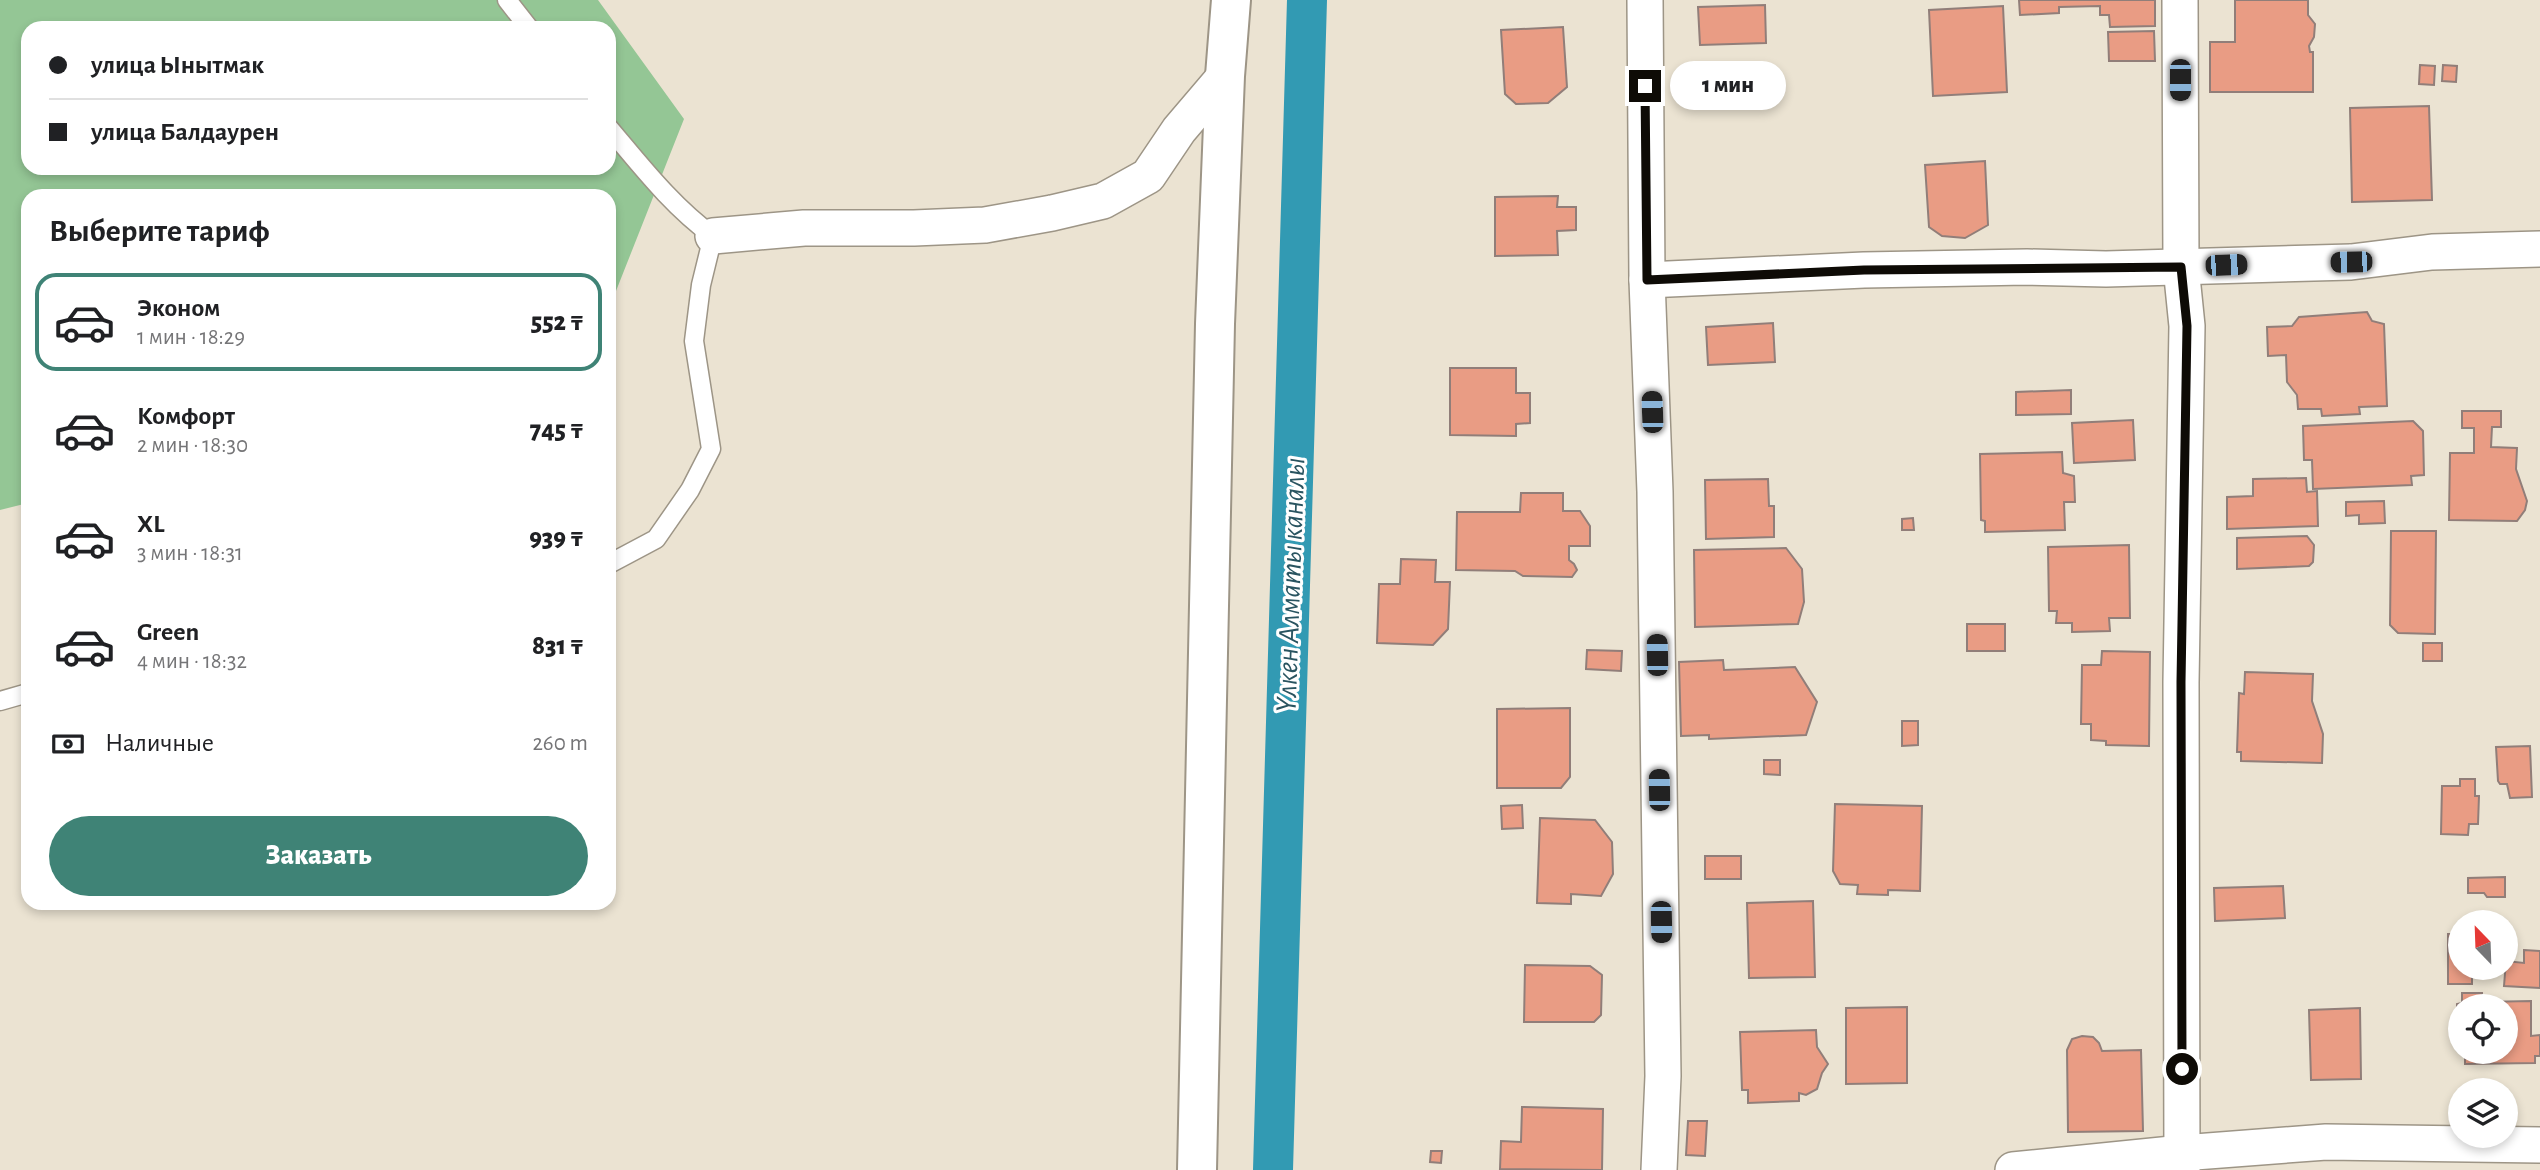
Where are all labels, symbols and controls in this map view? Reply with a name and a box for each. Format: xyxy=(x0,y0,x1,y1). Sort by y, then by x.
text: улица Ынытмак xyxy=(91,52,264,78)
car xyxy=(2170,59,2191,101)
callout: 1 мин xyxy=(1670,62,1785,110)
route end xyxy=(1629,70,1661,102)
text: 1 мин xyxy=(1702,74,1754,97)
text: улица Балдаурен xyxy=(91,119,279,145)
text: Выберите тариф xyxy=(49,215,270,247)
car xyxy=(2330,251,2373,273)
car xyxy=(2205,254,2248,276)
icon: car xyxy=(53,291,116,354)
text: Эконом xyxy=(137,295,220,321)
text: 552 ₸ xyxy=(531,309,584,335)
text: 1 мин · 18:29 xyxy=(137,326,245,349)
car xyxy=(1641,391,1664,433)
icon: car xyxy=(53,399,116,462)
text: Комфорт xyxy=(137,403,235,429)
text: 745 ₸ xyxy=(530,417,584,443)
text: 2 мин · 18:30 xyxy=(137,434,248,457)
water label: Үлкен Алматы каналы xyxy=(1272,457,1310,713)
icon: car xyxy=(53,507,116,570)
text: XL xyxy=(137,511,164,537)
text: 939 ₸ xyxy=(529,525,584,551)
text: 3 мин · 18:31 xyxy=(137,542,243,565)
icon: car xyxy=(53,615,116,678)
text: Green xyxy=(137,619,199,645)
text: 831 ₸ xyxy=(532,633,584,659)
car xyxy=(1647,634,1668,676)
text: 4 мин · 18:32 xyxy=(137,650,247,673)
icon: cash xyxy=(49,725,87,763)
text: Наличные xyxy=(105,730,214,756)
text: 260 m xyxy=(532,732,588,755)
car xyxy=(1649,769,1670,811)
button: Заказать xyxy=(49,816,588,896)
car xyxy=(1651,901,1672,943)
north arrow xyxy=(2448,910,2518,980)
map controls xyxy=(2448,910,2518,1148)
button: locate xyxy=(2448,994,2518,1064)
route start xyxy=(2166,1053,2198,1085)
button: layers xyxy=(2448,1078,2518,1148)

